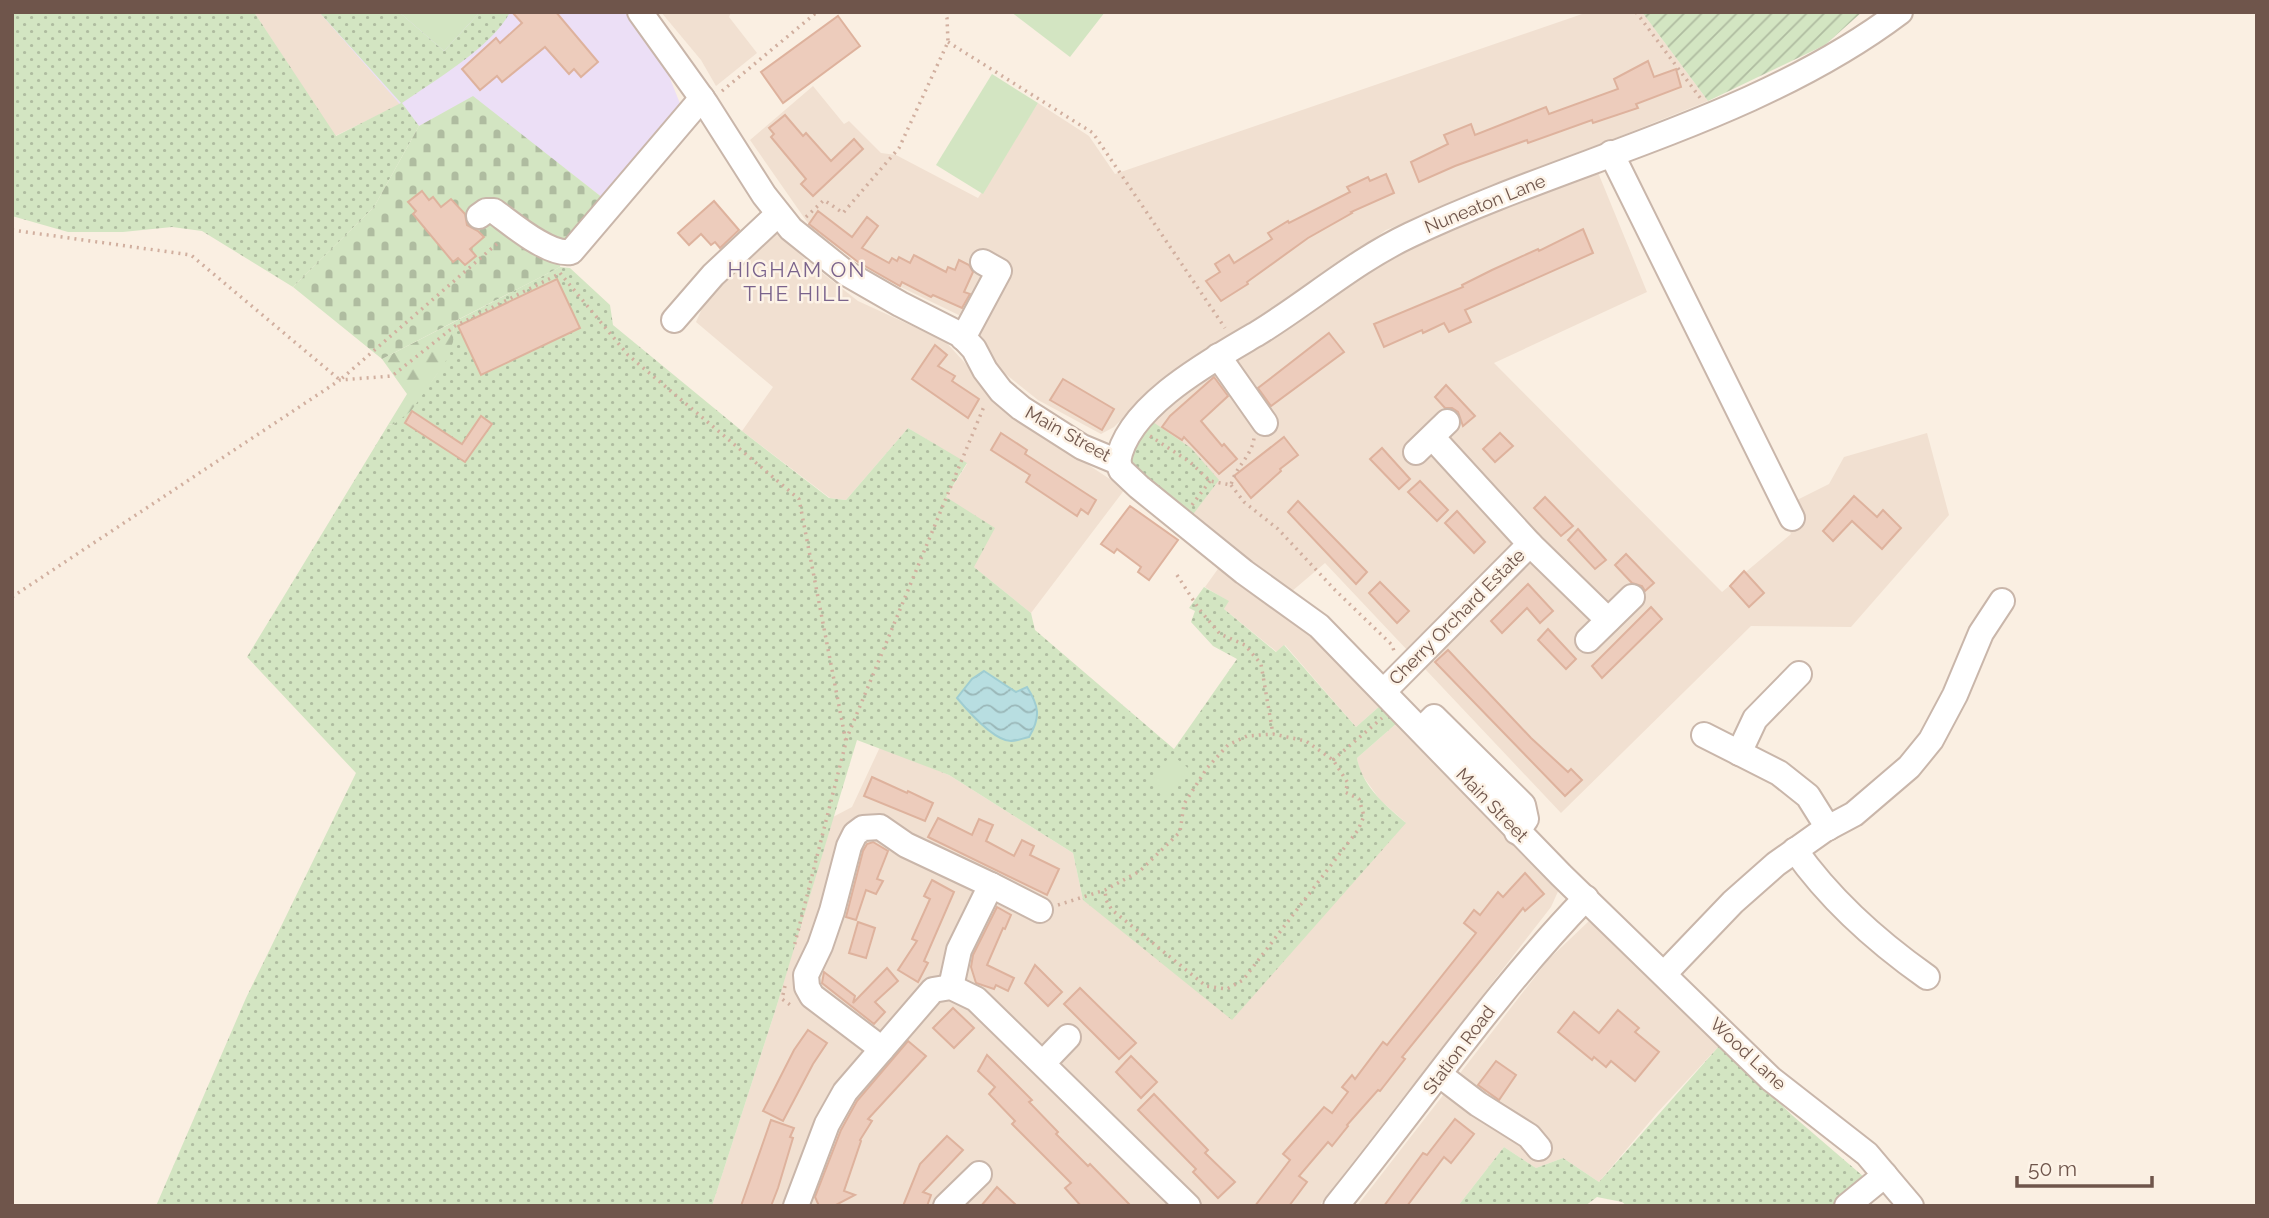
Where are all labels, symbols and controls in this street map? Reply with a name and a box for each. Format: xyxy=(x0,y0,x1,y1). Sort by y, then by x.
street label: Nuneaton Lane xyxy=(1421,170,1549,237)
district label: HIGHAM ON THE HILL xyxy=(727,257,867,306)
street label: Main Street xyxy=(1022,401,1115,466)
street label: Cherry Orchard Estate xyxy=(1384,544,1529,689)
street label: Main Street xyxy=(1452,763,1533,846)
street label: Station Road xyxy=(1418,1001,1499,1098)
street label: Wood Lane xyxy=(1706,1013,1791,1094)
scale bar xyxy=(2017,1144,2152,1188)
text: 50 m xyxy=(2028,1156,2077,1181)

